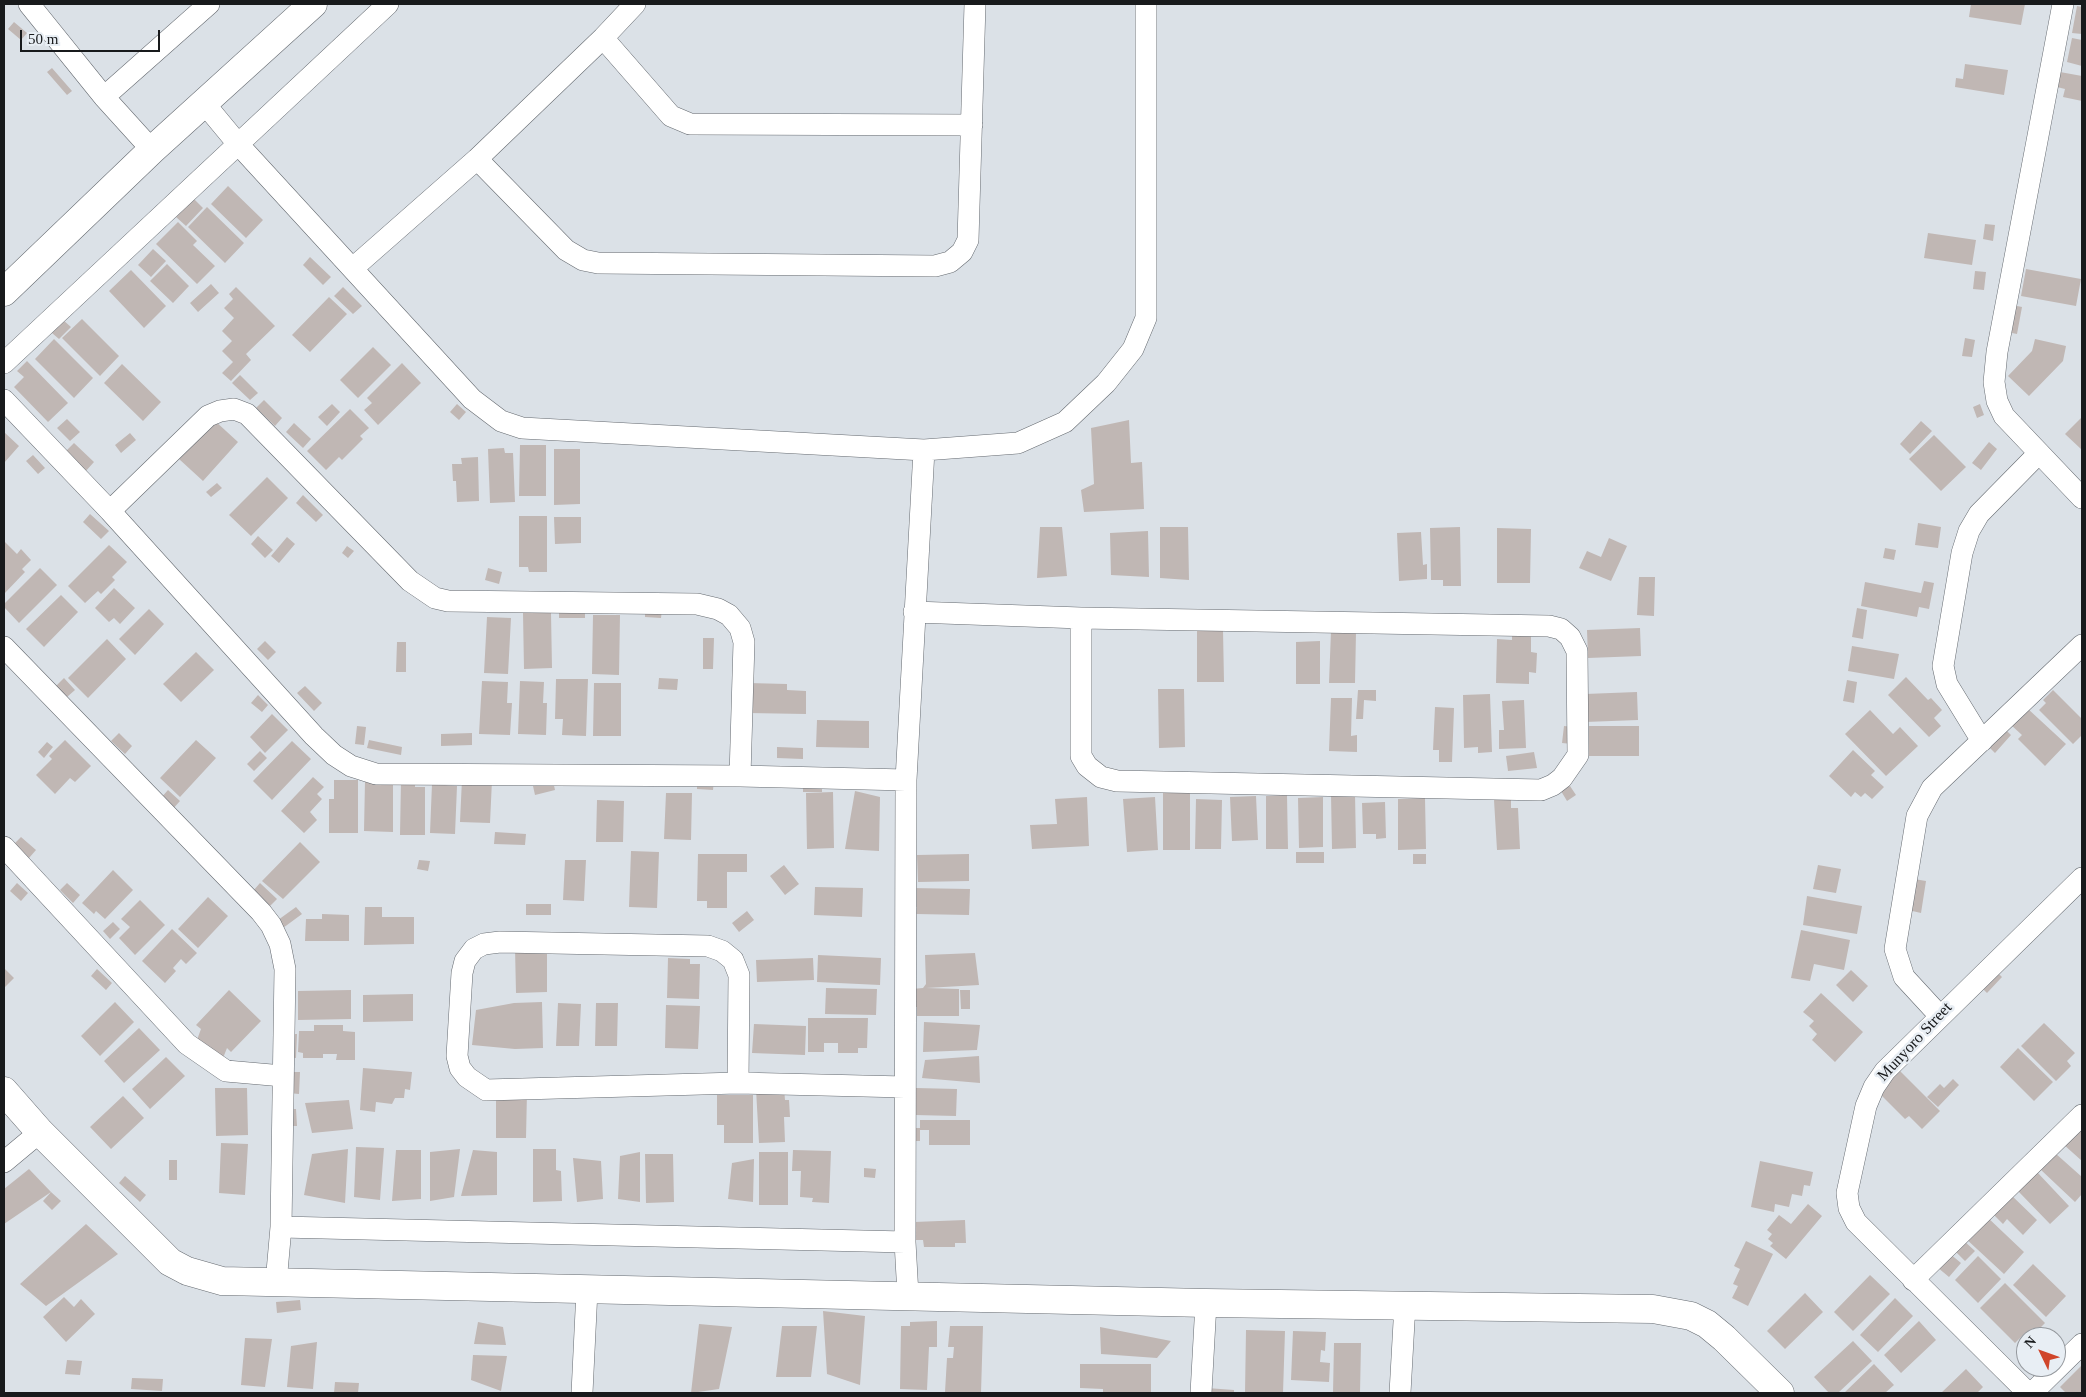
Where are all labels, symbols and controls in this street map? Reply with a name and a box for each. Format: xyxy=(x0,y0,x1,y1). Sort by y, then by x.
scale bar xyxy=(22,20,162,52)
text: 50 m xyxy=(28,31,58,47)
street label: Munyoro Street xyxy=(1874,999,1956,1085)
north arrow xyxy=(2016,1327,2066,1377)
text: N xyxy=(2021,1334,2039,1351)

